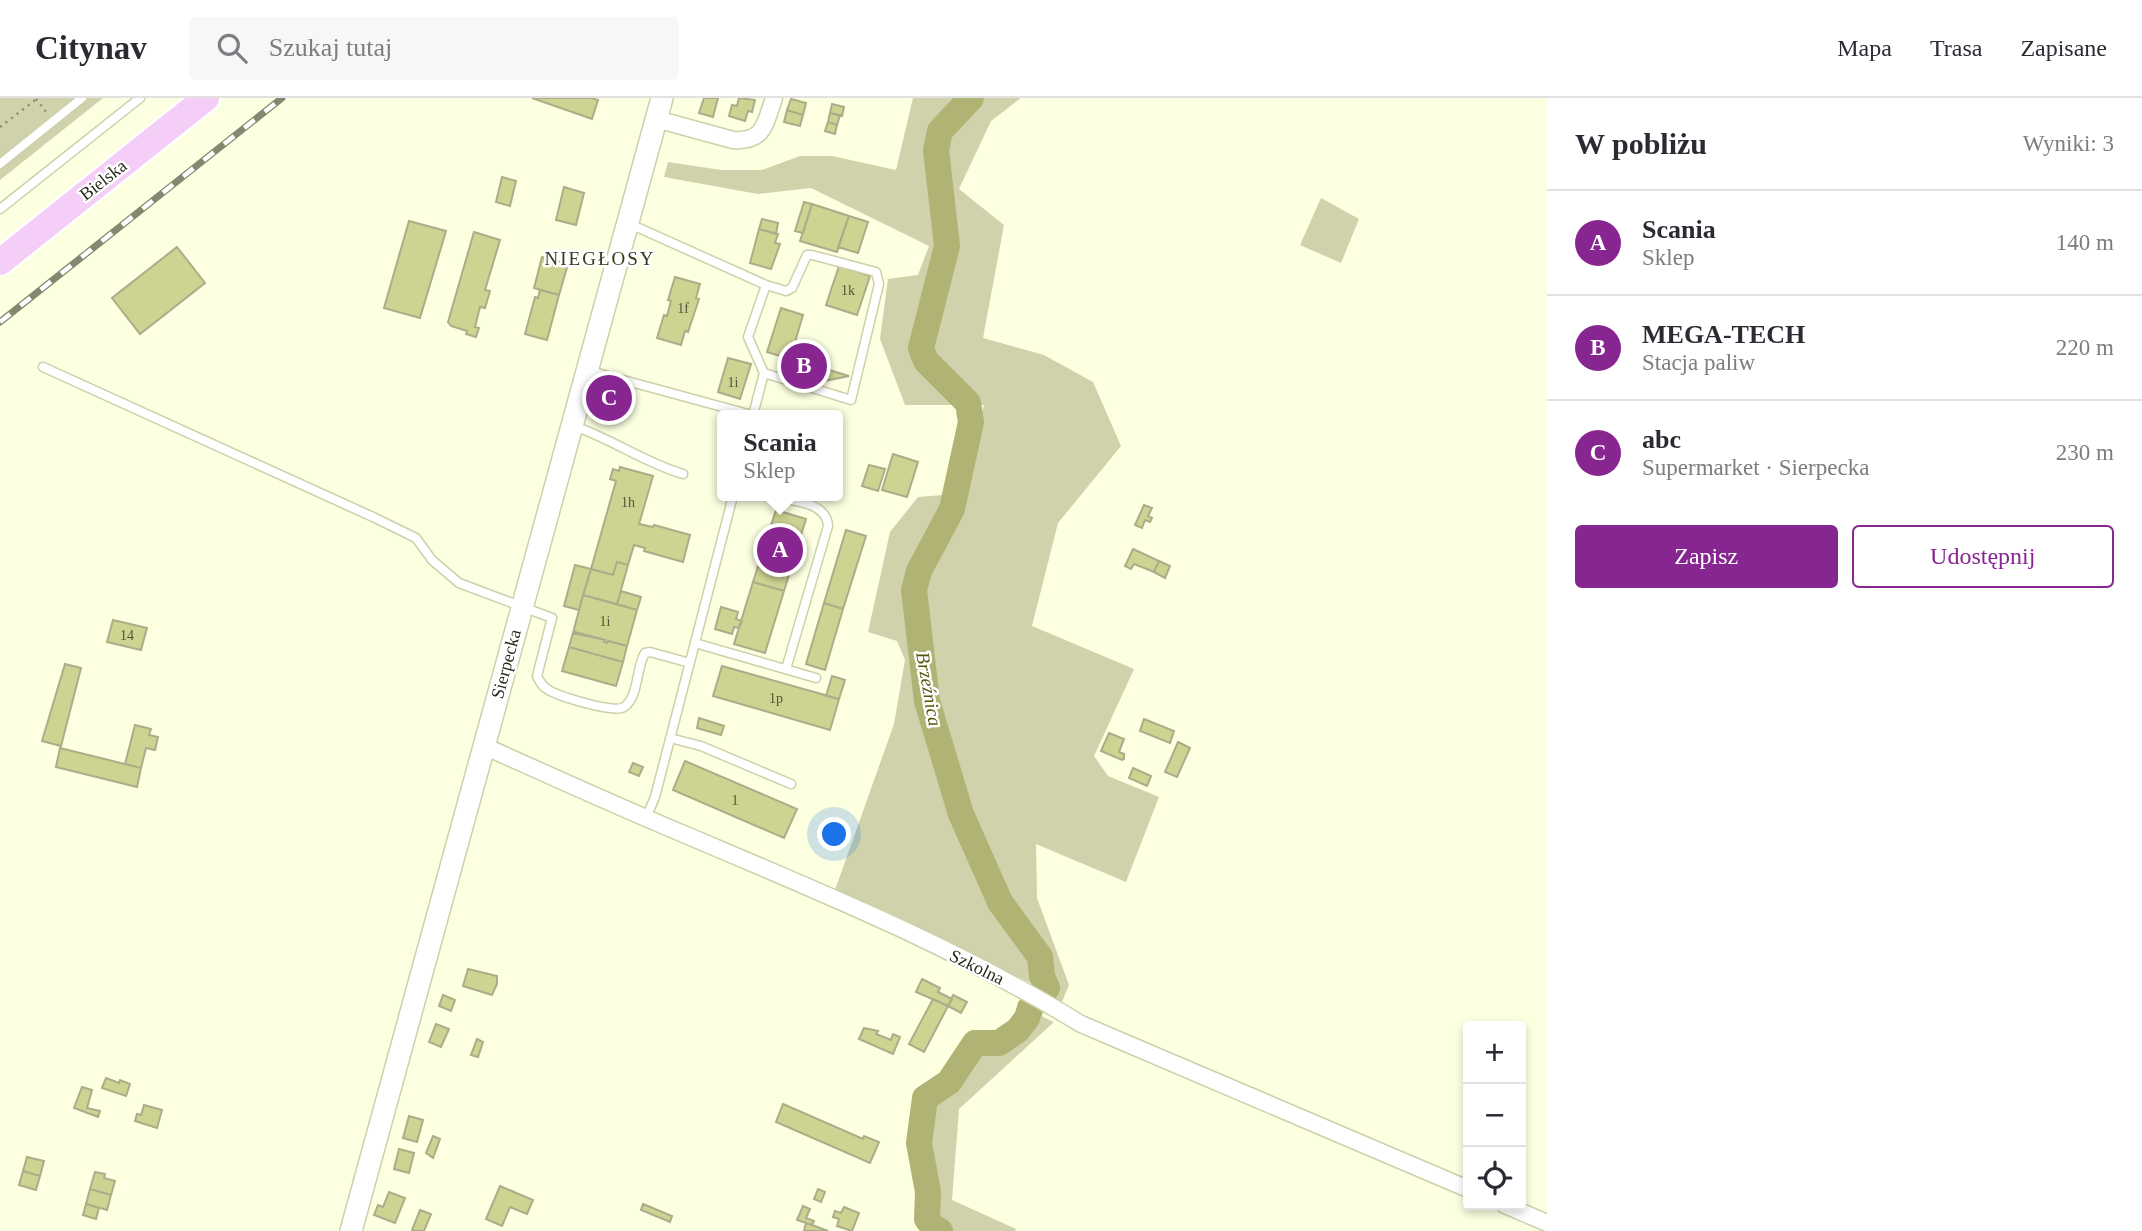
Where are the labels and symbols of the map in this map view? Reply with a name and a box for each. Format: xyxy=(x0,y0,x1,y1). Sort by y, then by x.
street label: Bielska xyxy=(76,155,130,205)
district label: NIEGŁOSY xyxy=(545,248,656,269)
house number: 1k xyxy=(841,283,855,298)
house number: 1f xyxy=(677,301,689,316)
pin: B xyxy=(781,340,827,392)
pin: C xyxy=(586,372,632,424)
house number: 1i xyxy=(728,375,739,390)
house number: 1h xyxy=(621,495,635,510)
pin: A xyxy=(757,524,803,576)
house number: 1i xyxy=(600,614,611,629)
street label: Sierpecka xyxy=(487,627,525,701)
house number: 14 xyxy=(120,628,134,643)
water label: Brzeźnica xyxy=(912,650,946,728)
house number: 1p xyxy=(769,691,783,706)
house number: 1 xyxy=(732,793,739,808)
your location xyxy=(817,817,851,851)
street label: Szkolna xyxy=(947,945,1007,989)

